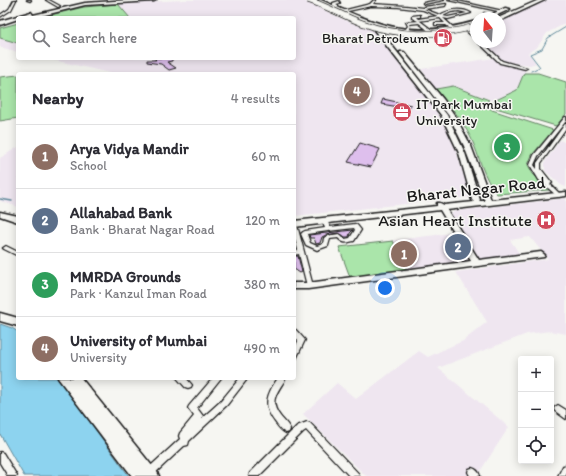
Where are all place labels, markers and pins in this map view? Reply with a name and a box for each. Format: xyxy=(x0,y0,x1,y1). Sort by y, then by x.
fuel station icon: Bharat Petroleum xyxy=(432,27,454,49)
place label: Bharat Petroleum xyxy=(322,30,429,47)
pin: 4 xyxy=(344,76,370,106)
place label: IT Park Mumbai University xyxy=(416,96,512,129)
office icon: IT Park Mumbai University xyxy=(391,101,413,123)
pin: 3 xyxy=(494,132,520,162)
hospital icon: Asian Heart Institute xyxy=(535,209,557,231)
place label: Asian Heart Institute xyxy=(378,210,532,230)
pin: 2 xyxy=(445,232,471,262)
pin: 1 xyxy=(391,239,417,269)

